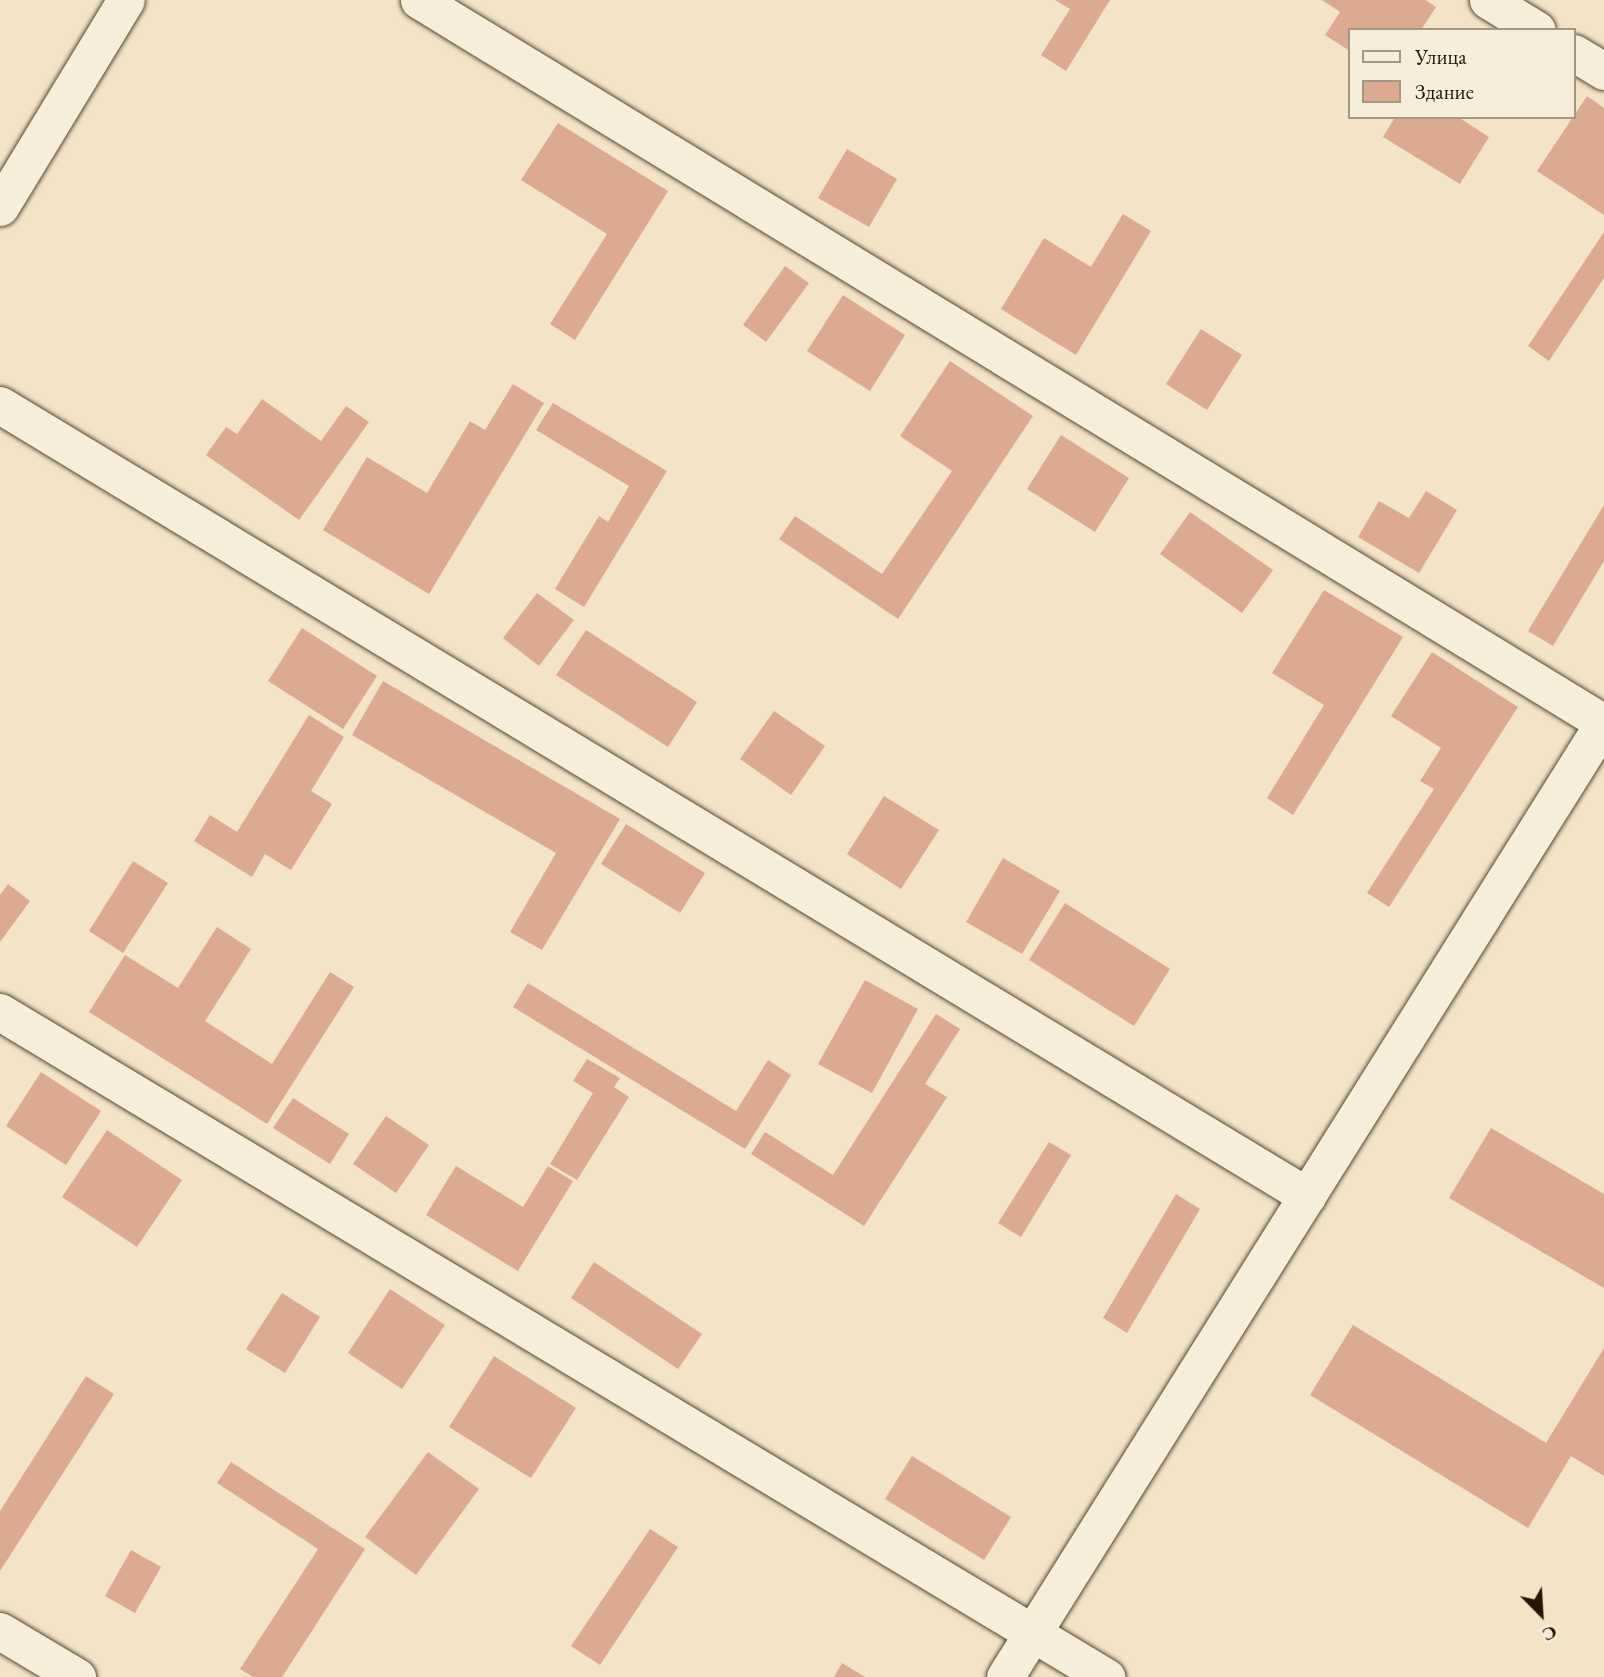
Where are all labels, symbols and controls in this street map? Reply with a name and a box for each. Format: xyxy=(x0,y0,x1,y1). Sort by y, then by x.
legend xyxy=(1348,28,1576,119)
text: Улица xyxy=(1415,43,1467,70)
text: Здание xyxy=(1415,78,1474,105)
north arrow xyxy=(1506,1579,1576,1649)
text: С xyxy=(1539,1619,1561,1648)

